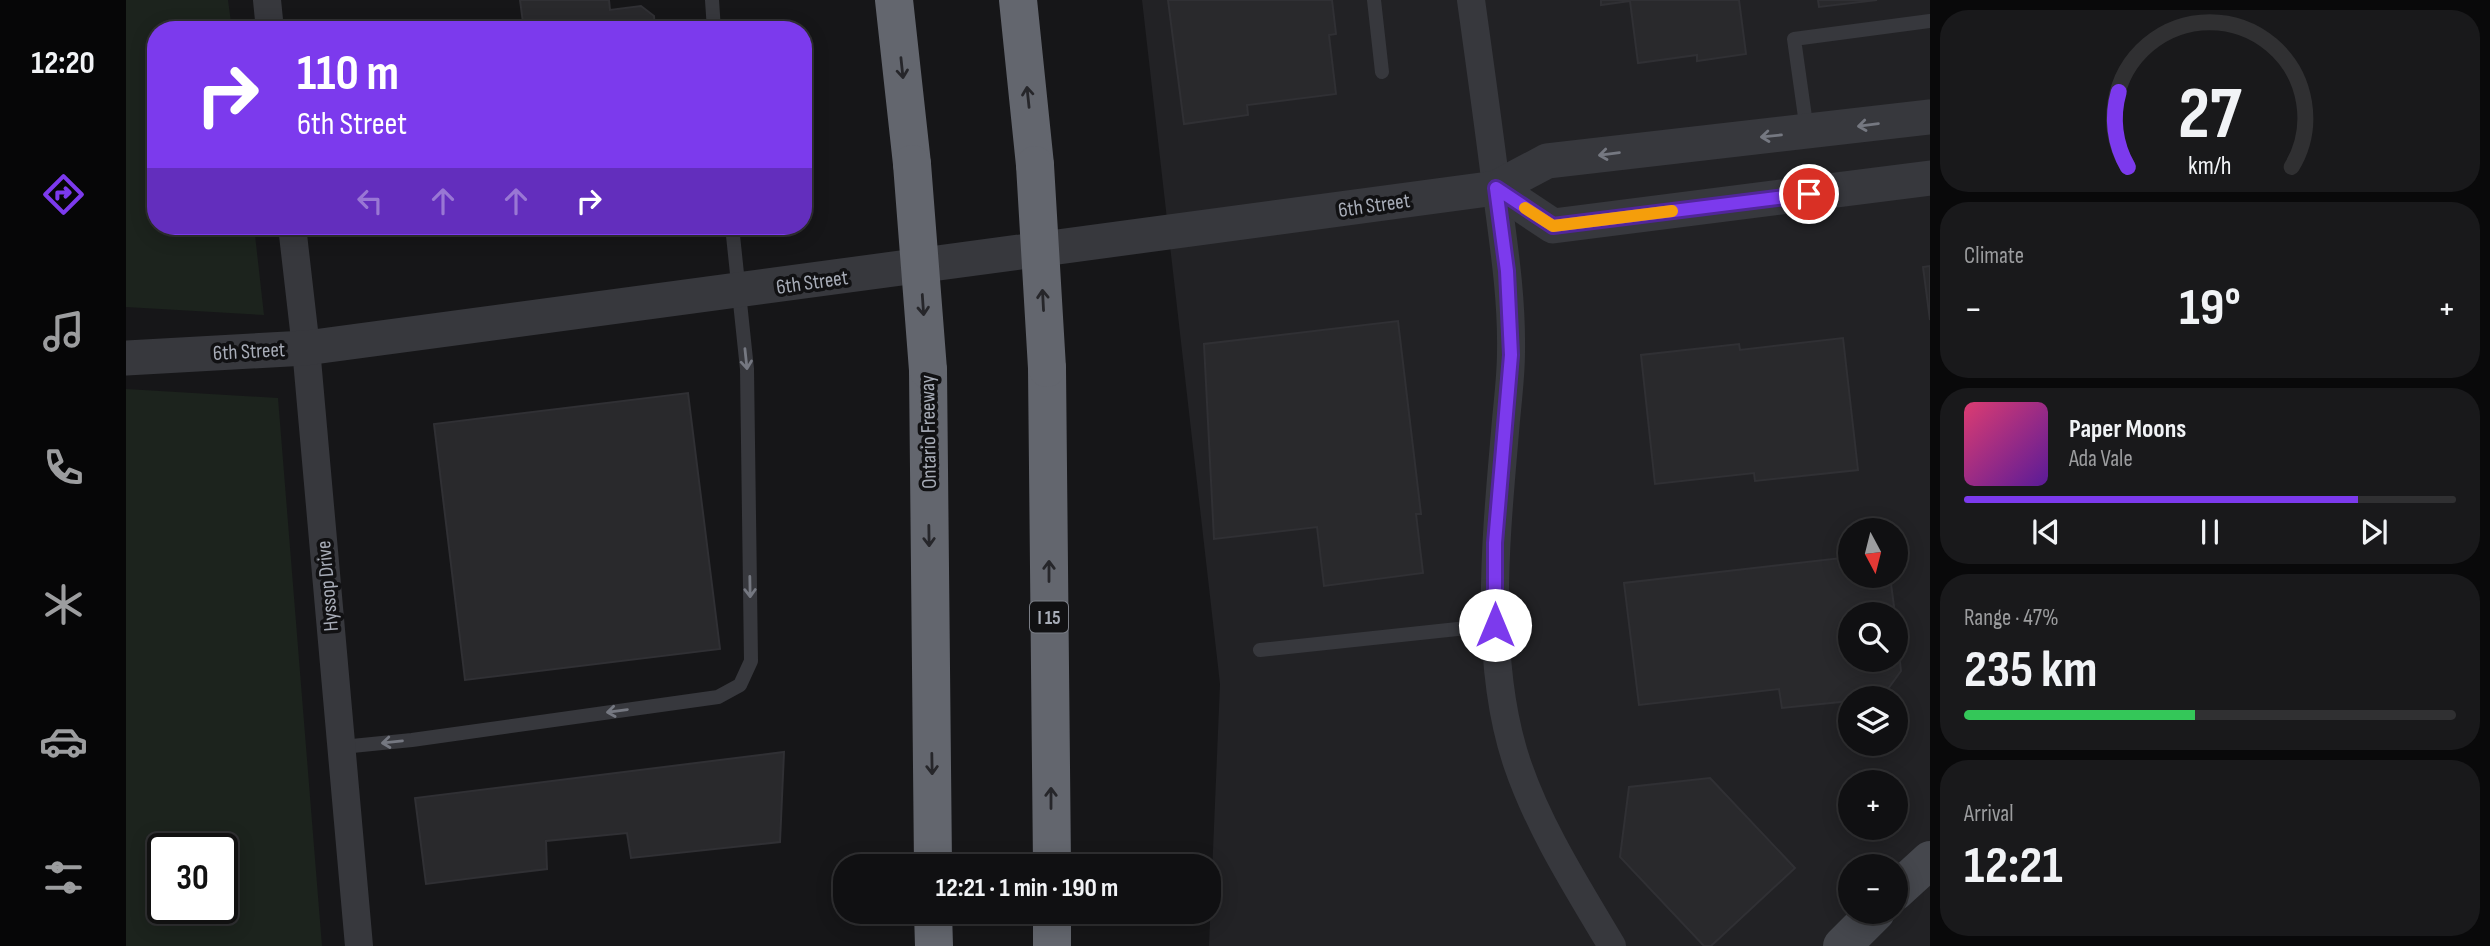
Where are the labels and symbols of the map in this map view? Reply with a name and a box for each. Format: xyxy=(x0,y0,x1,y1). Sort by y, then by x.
one-way arrow xyxy=(895,56,908,79)
one-way arrow xyxy=(1022,86,1035,109)
one-way arrow xyxy=(1858,118,1880,131)
one-way arrow xyxy=(1760,130,1783,143)
one-way arrow xyxy=(1598,148,1620,161)
pin xyxy=(1779,164,1839,224)
street label: 6th Street xyxy=(1337,188,1412,223)
street label: 6th Street xyxy=(775,265,850,300)
one-way arrow xyxy=(1037,289,1050,312)
one-way arrow xyxy=(917,293,930,316)
street label: 6th Street xyxy=(212,337,286,366)
one-way arrow xyxy=(739,347,752,370)
street label: Ontario Freeway xyxy=(915,375,942,489)
north arrow xyxy=(1838,518,1908,588)
one-way arrow xyxy=(923,524,936,547)
street label: Hyssop Drive xyxy=(311,540,344,632)
one-way arrow xyxy=(1042,559,1056,582)
one-way arrow xyxy=(743,575,757,598)
position arrow xyxy=(1458,588,1532,662)
road number: I 15 xyxy=(1030,602,1068,632)
one-way arrow xyxy=(606,705,629,718)
one-way arrow xyxy=(381,736,404,749)
one-way arrow xyxy=(925,752,939,775)
one-way arrow xyxy=(1044,787,1058,810)
speed limit sign: 30 xyxy=(147,833,238,924)

